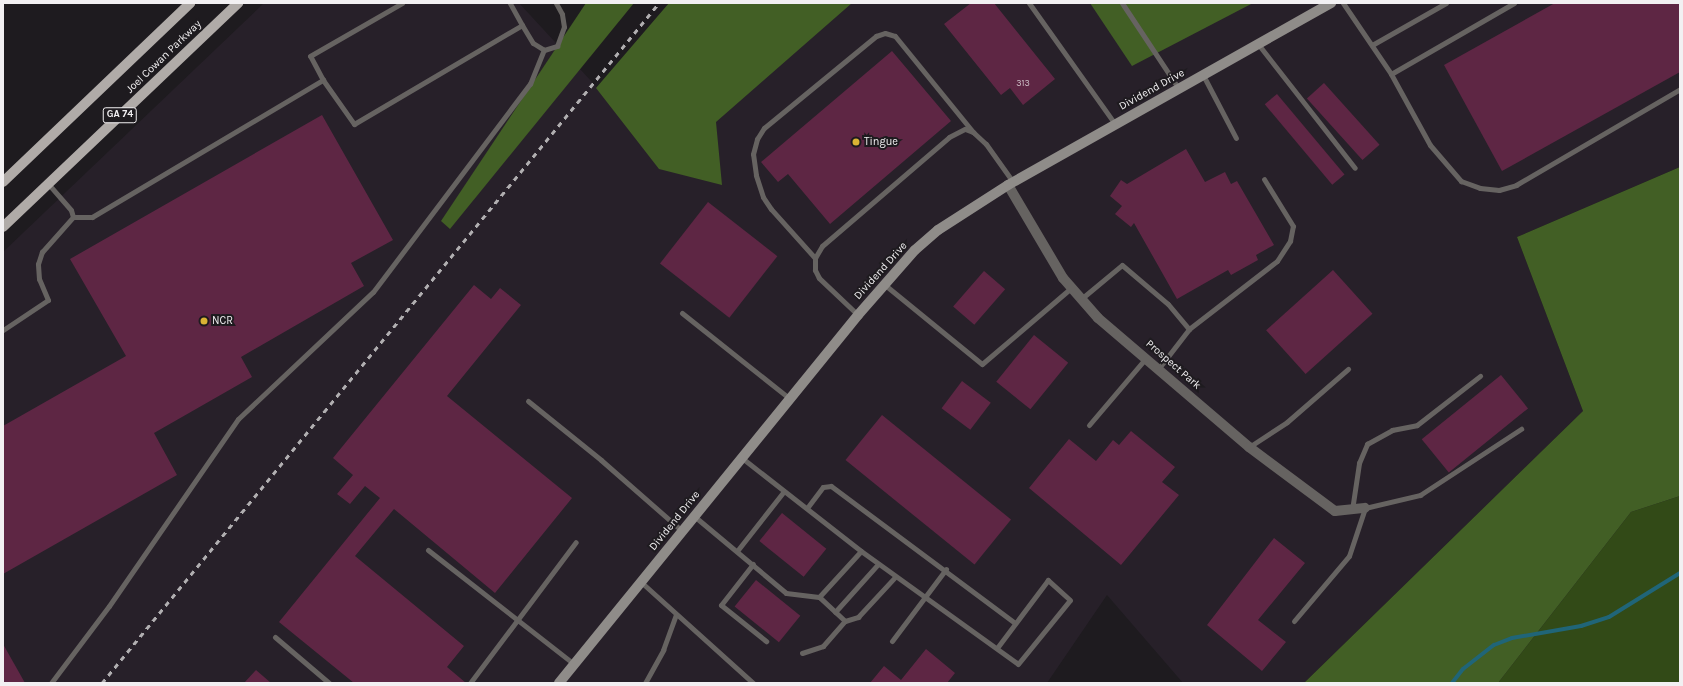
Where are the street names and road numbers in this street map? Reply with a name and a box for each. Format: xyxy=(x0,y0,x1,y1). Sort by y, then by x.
street label: Joel Cowan Parkway xyxy=(124,18,204,96)
street label: Dividend Drive xyxy=(1117,67,1187,113)
road number: GA 74 xyxy=(102,107,138,123)
street label: Dividend Drive xyxy=(852,239,910,303)
street label: Prospect Park xyxy=(1143,337,1203,393)
street label: Dividend Drive xyxy=(647,488,703,554)

